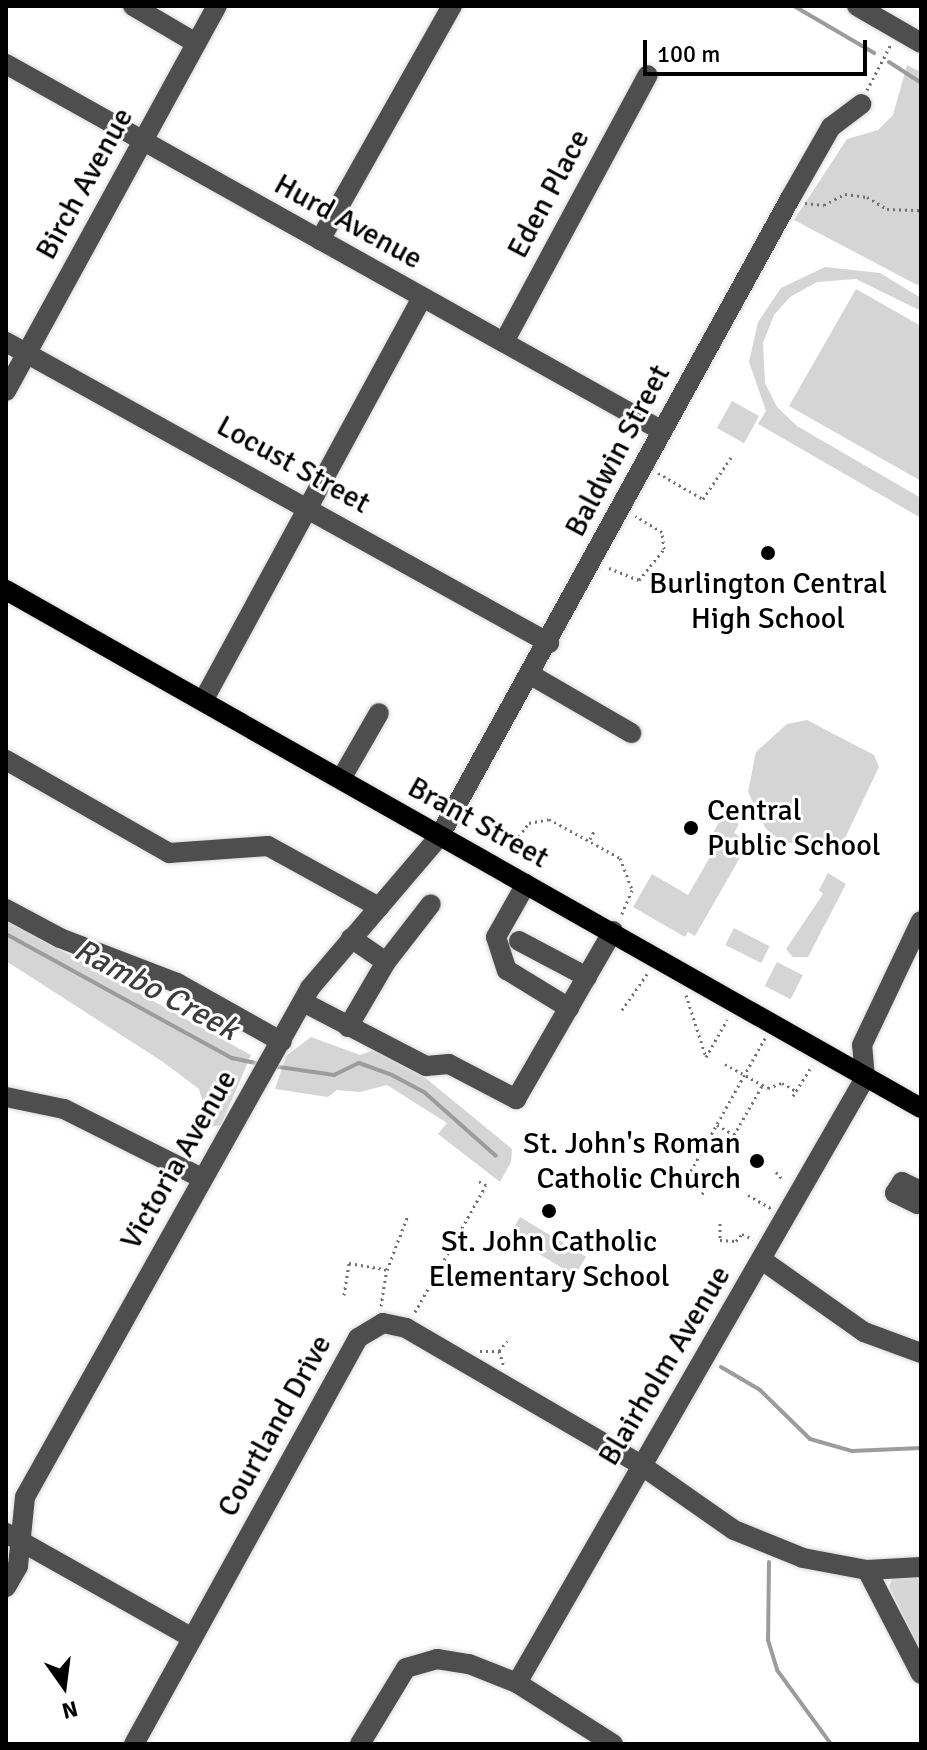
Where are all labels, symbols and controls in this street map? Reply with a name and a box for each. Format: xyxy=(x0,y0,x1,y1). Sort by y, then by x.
scale bar xyxy=(647,24,871,74)
text: 100 m xyxy=(657,39,720,69)
street label: Birch Avenue xyxy=(29,102,141,266)
street label: Eden Place xyxy=(500,124,598,264)
street label: Hurd Avenue xyxy=(268,167,428,277)
street label: Baldwin Street xyxy=(558,359,678,543)
street label: Locust Street xyxy=(210,408,376,522)
marker: Burlington Central High School xyxy=(759,544,777,562)
place label: Burlington Central High School xyxy=(649,566,887,636)
street label: Brant Street xyxy=(401,770,555,876)
place label: Central Public School xyxy=(707,793,881,864)
marker: Central Public School xyxy=(682,819,700,837)
water label: Rambo Creek xyxy=(68,931,244,1049)
street label: Victoria Avenue xyxy=(113,1064,245,1256)
place label: St. John's Roman Catholic Church xyxy=(523,1126,741,1196)
marker: St. John's Roman Catholic Church xyxy=(748,1152,766,1170)
marker: St. John Catholic Elementary School xyxy=(540,1202,558,1220)
place label: St. John Catholic Elementary School xyxy=(428,1224,670,1294)
street label: Blairholm Avenue xyxy=(591,1260,739,1472)
street label: Courtland Drive xyxy=(210,1329,340,1523)
north arrow xyxy=(24,1646,104,1726)
text: N xyxy=(59,1695,81,1725)

